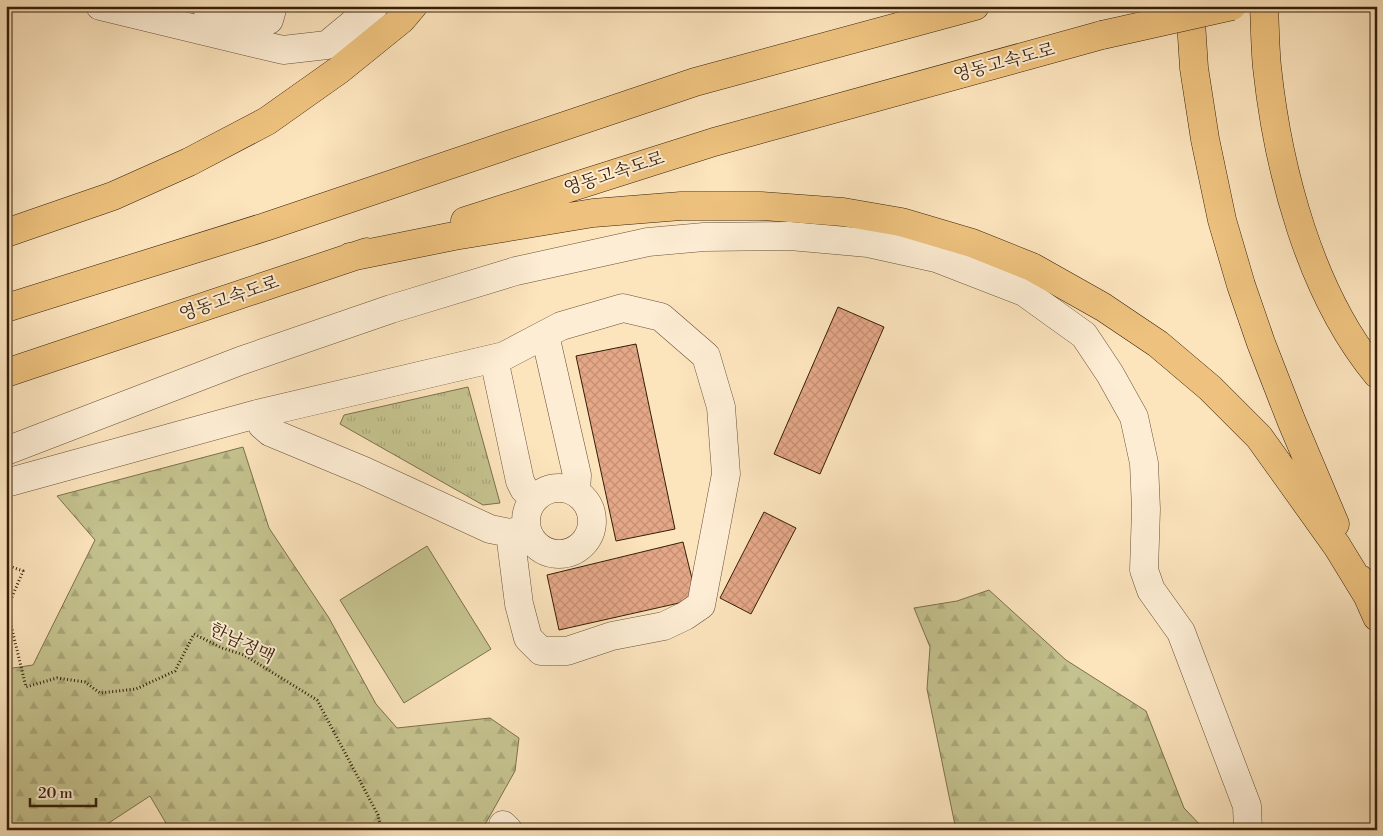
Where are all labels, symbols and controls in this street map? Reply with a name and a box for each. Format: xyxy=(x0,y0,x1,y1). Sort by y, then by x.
street label: 영동고속도로 xyxy=(951,38,1057,87)
street label: 영동고속도로 xyxy=(561,146,667,201)
street label: 영동고속도로 xyxy=(176,271,282,326)
street label: 한남정맥 xyxy=(205,618,278,669)
scale bar xyxy=(30,776,96,808)
text: 20 m xyxy=(38,784,73,803)

